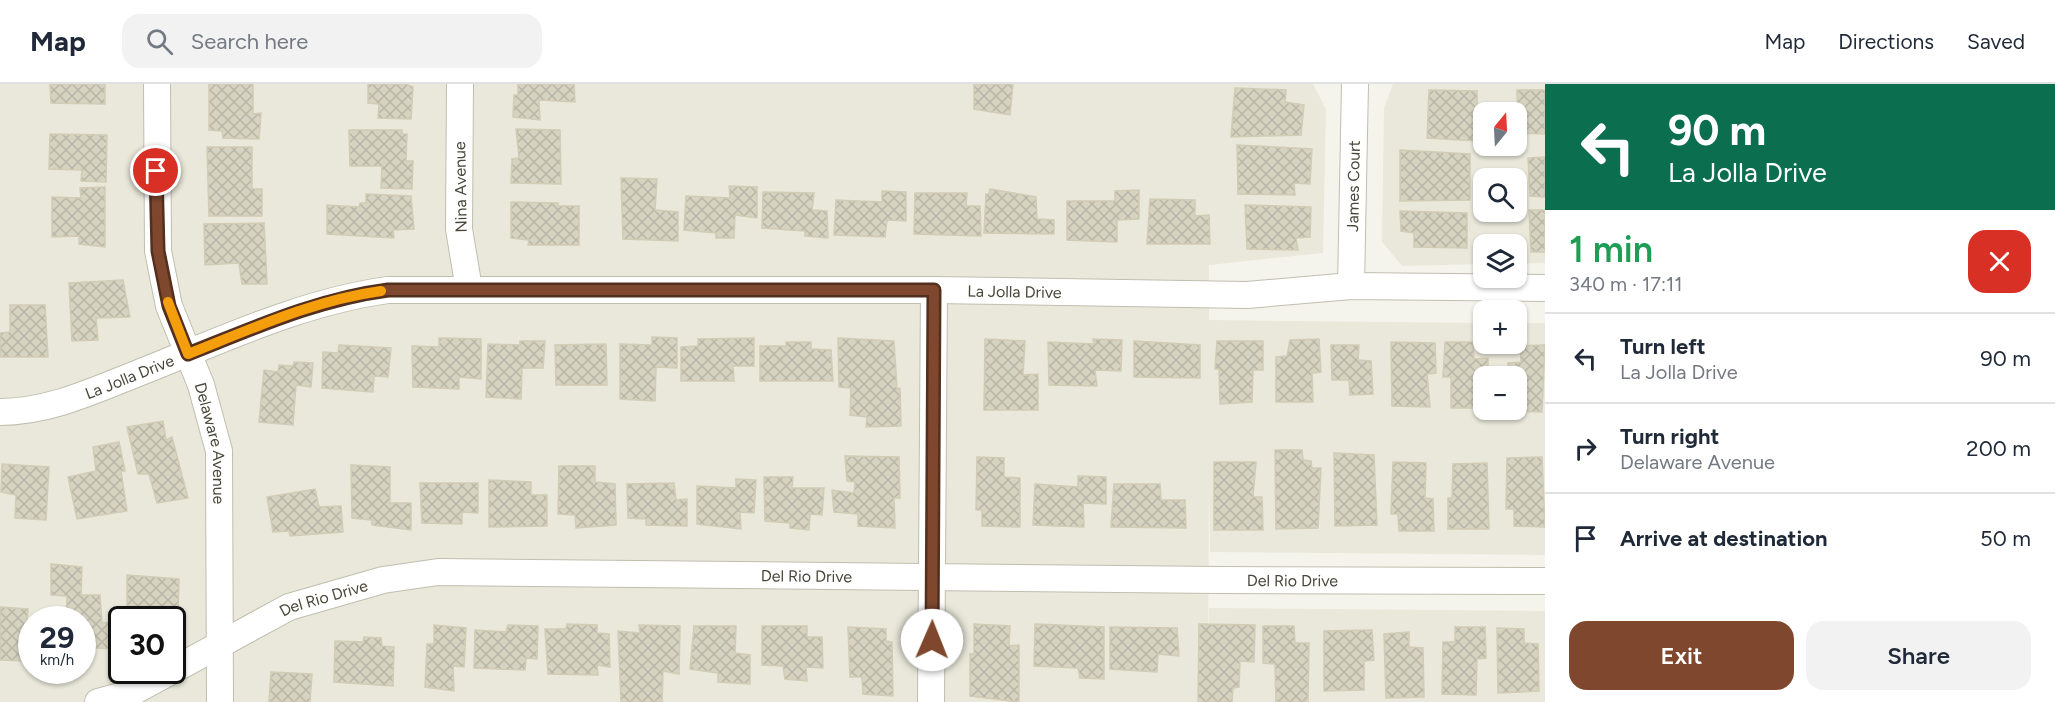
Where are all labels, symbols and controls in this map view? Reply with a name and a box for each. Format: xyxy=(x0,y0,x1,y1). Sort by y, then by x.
search box xyxy=(122,14,542,68)
text: Map xyxy=(30,24,86,58)
icon: search xyxy=(143,25,176,58)
text: Search here xyxy=(191,28,308,55)
text: Map xyxy=(1764,29,1805,54)
text: Directions xyxy=(1838,29,1934,54)
text: Saved xyxy=(1967,29,2025,54)
north arrow xyxy=(1473,102,1527,156)
map controls xyxy=(1473,102,1527,420)
text: 90 m xyxy=(1668,105,1766,156)
icon: left xyxy=(1569,108,1647,186)
street label: James Court xyxy=(1343,140,1364,232)
street label: Nina Avenue xyxy=(450,141,471,233)
pin xyxy=(130,145,181,196)
icon: arrive xyxy=(139,154,172,187)
text: La Jolla Drive xyxy=(1668,156,1827,189)
button: search xyxy=(1473,168,1527,222)
text: 1 min xyxy=(1569,228,1653,271)
button: close xyxy=(1968,230,2031,293)
button: layers xyxy=(1473,234,1527,288)
text: 340 m · 17:11 xyxy=(1569,272,1683,296)
street label: La Jolla Drive xyxy=(967,282,1062,302)
button: + xyxy=(1473,300,1527,354)
text: Turn left xyxy=(1620,333,1706,360)
icon: left xyxy=(1569,342,1602,375)
text: 90 m xyxy=(1980,345,2031,372)
street label: La Jolla Drive xyxy=(82,351,177,403)
text: La Jolla Drive xyxy=(1620,360,1738,384)
button: − xyxy=(1473,366,1527,420)
street label: Delaware Avenue xyxy=(191,380,228,505)
text: Turn right xyxy=(1620,423,1719,450)
icon: right xyxy=(1569,432,1602,465)
text: 200 m xyxy=(1966,435,2031,462)
text: Delaware Avenue xyxy=(1620,450,1775,474)
icon: arrive xyxy=(1569,522,1602,555)
text: Arrive at destination xyxy=(1620,525,1828,552)
text: 50 m xyxy=(1980,525,2031,552)
street label: Del Rio Drive xyxy=(761,566,852,586)
street label: Del Rio Drive xyxy=(1247,571,1338,590)
street label: Del Rio Drive xyxy=(276,576,370,620)
speed limit sign: 30 xyxy=(108,606,186,684)
position arrow xyxy=(900,608,964,672)
text: 29 xyxy=(40,619,74,656)
button: Exit xyxy=(1569,621,1794,690)
button: Share xyxy=(1806,621,2031,690)
text: km/h xyxy=(40,651,74,669)

